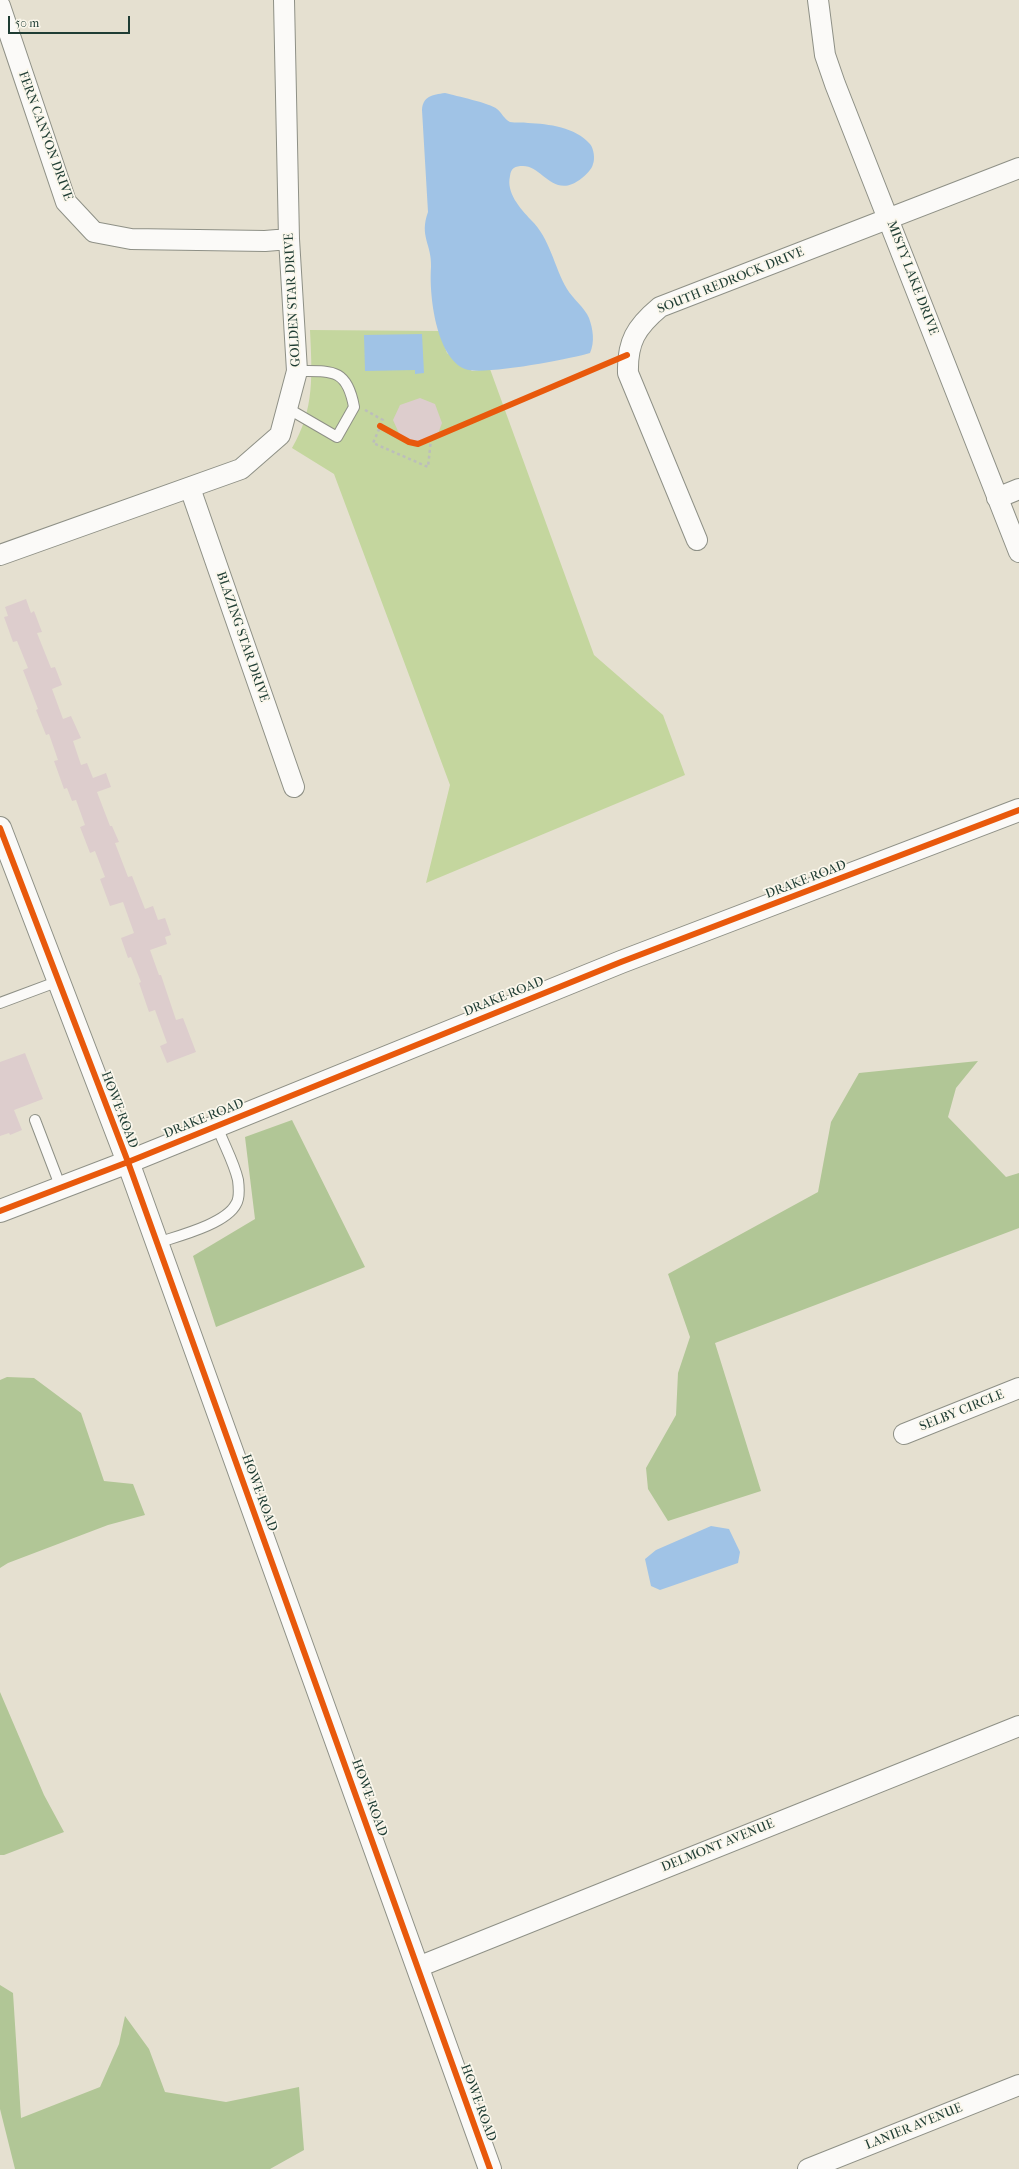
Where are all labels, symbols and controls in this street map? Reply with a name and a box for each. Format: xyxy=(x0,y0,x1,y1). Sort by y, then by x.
scale bar xyxy=(10,8,132,34)
text: 50 m xyxy=(15,16,39,30)
street label: FERN CANYON DRIVE xyxy=(14,69,76,203)
street label: MISTY LAKE DRIVE xyxy=(883,218,941,338)
street label: GOLDEN STAR DRIVE xyxy=(282,233,304,367)
street label: SOUTH REDROCK DRIVE xyxy=(655,244,807,318)
street label: BLAZING STAR DRIVE xyxy=(212,570,272,704)
street label: DRAKE ROAD xyxy=(763,857,849,903)
street label: DRAKE ROAD xyxy=(462,974,546,1020)
street label: HOWE ROAD xyxy=(97,1069,141,1151)
street label: DRAKE ROAD xyxy=(162,1096,246,1142)
street label: SELBY CIRCLE xyxy=(917,1387,1007,1435)
street label: HOWE ROAD xyxy=(238,1452,280,1534)
street label: HOWE ROAD xyxy=(348,1757,390,1839)
street label: DELMONT AVENUE xyxy=(659,1816,777,1876)
street label: HOWE ROAD xyxy=(457,2062,499,2144)
street label: LANIER AVENUE xyxy=(863,2100,965,2154)

